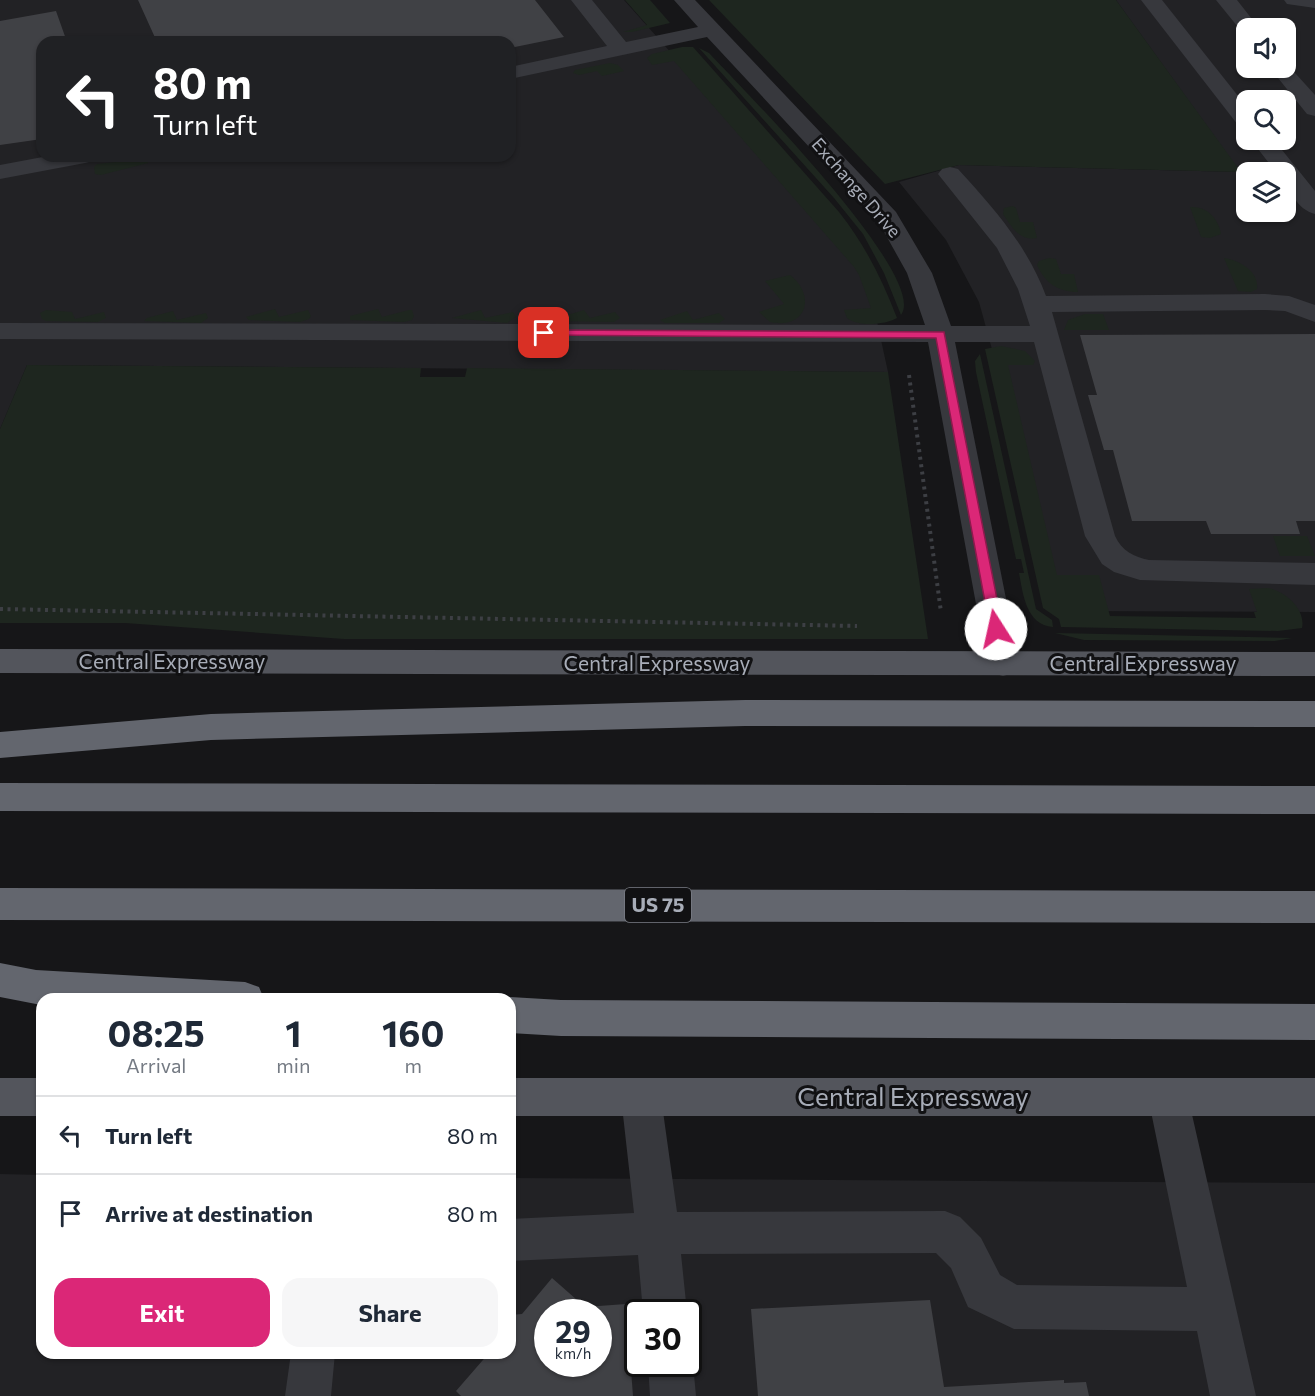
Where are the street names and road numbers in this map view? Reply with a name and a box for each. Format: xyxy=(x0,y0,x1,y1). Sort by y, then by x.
street label: Exchange Drive xyxy=(808,133,906,242)
street label: Central Expressway xyxy=(79,648,266,673)
street label: Central Expressway xyxy=(564,650,751,675)
street label: Central Expressway xyxy=(1050,650,1237,675)
road number: US 75 xyxy=(625,888,691,922)
street label: Central Expressway xyxy=(797,1080,1029,1111)

